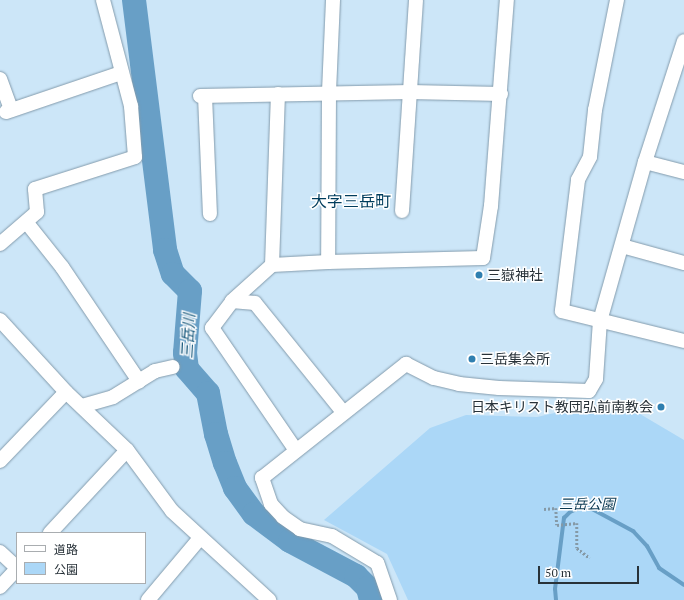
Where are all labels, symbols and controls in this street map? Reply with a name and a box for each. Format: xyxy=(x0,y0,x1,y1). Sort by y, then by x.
district label: 大字三岳町 xyxy=(311,191,391,211)
place label: 三嶽神社 xyxy=(487,267,543,283)
marker: 三嶽神社 xyxy=(474,270,484,280)
water label: 三岳川 xyxy=(178,313,198,359)
place label: 三岳集会所 xyxy=(480,351,550,367)
marker: 三岳集会所 xyxy=(467,354,477,364)
place label: 日本キリスト教団弘前南教会 xyxy=(471,399,653,415)
marker: 日本キリスト教団弘前南教会 xyxy=(656,402,666,412)
park label: 三岳公園 xyxy=(559,496,615,512)
legend xyxy=(16,532,146,584)
text: 道路 xyxy=(54,542,78,557)
scale bar xyxy=(540,558,641,584)
text: 公園 xyxy=(54,562,78,577)
text: 50 m xyxy=(545,565,571,580)

